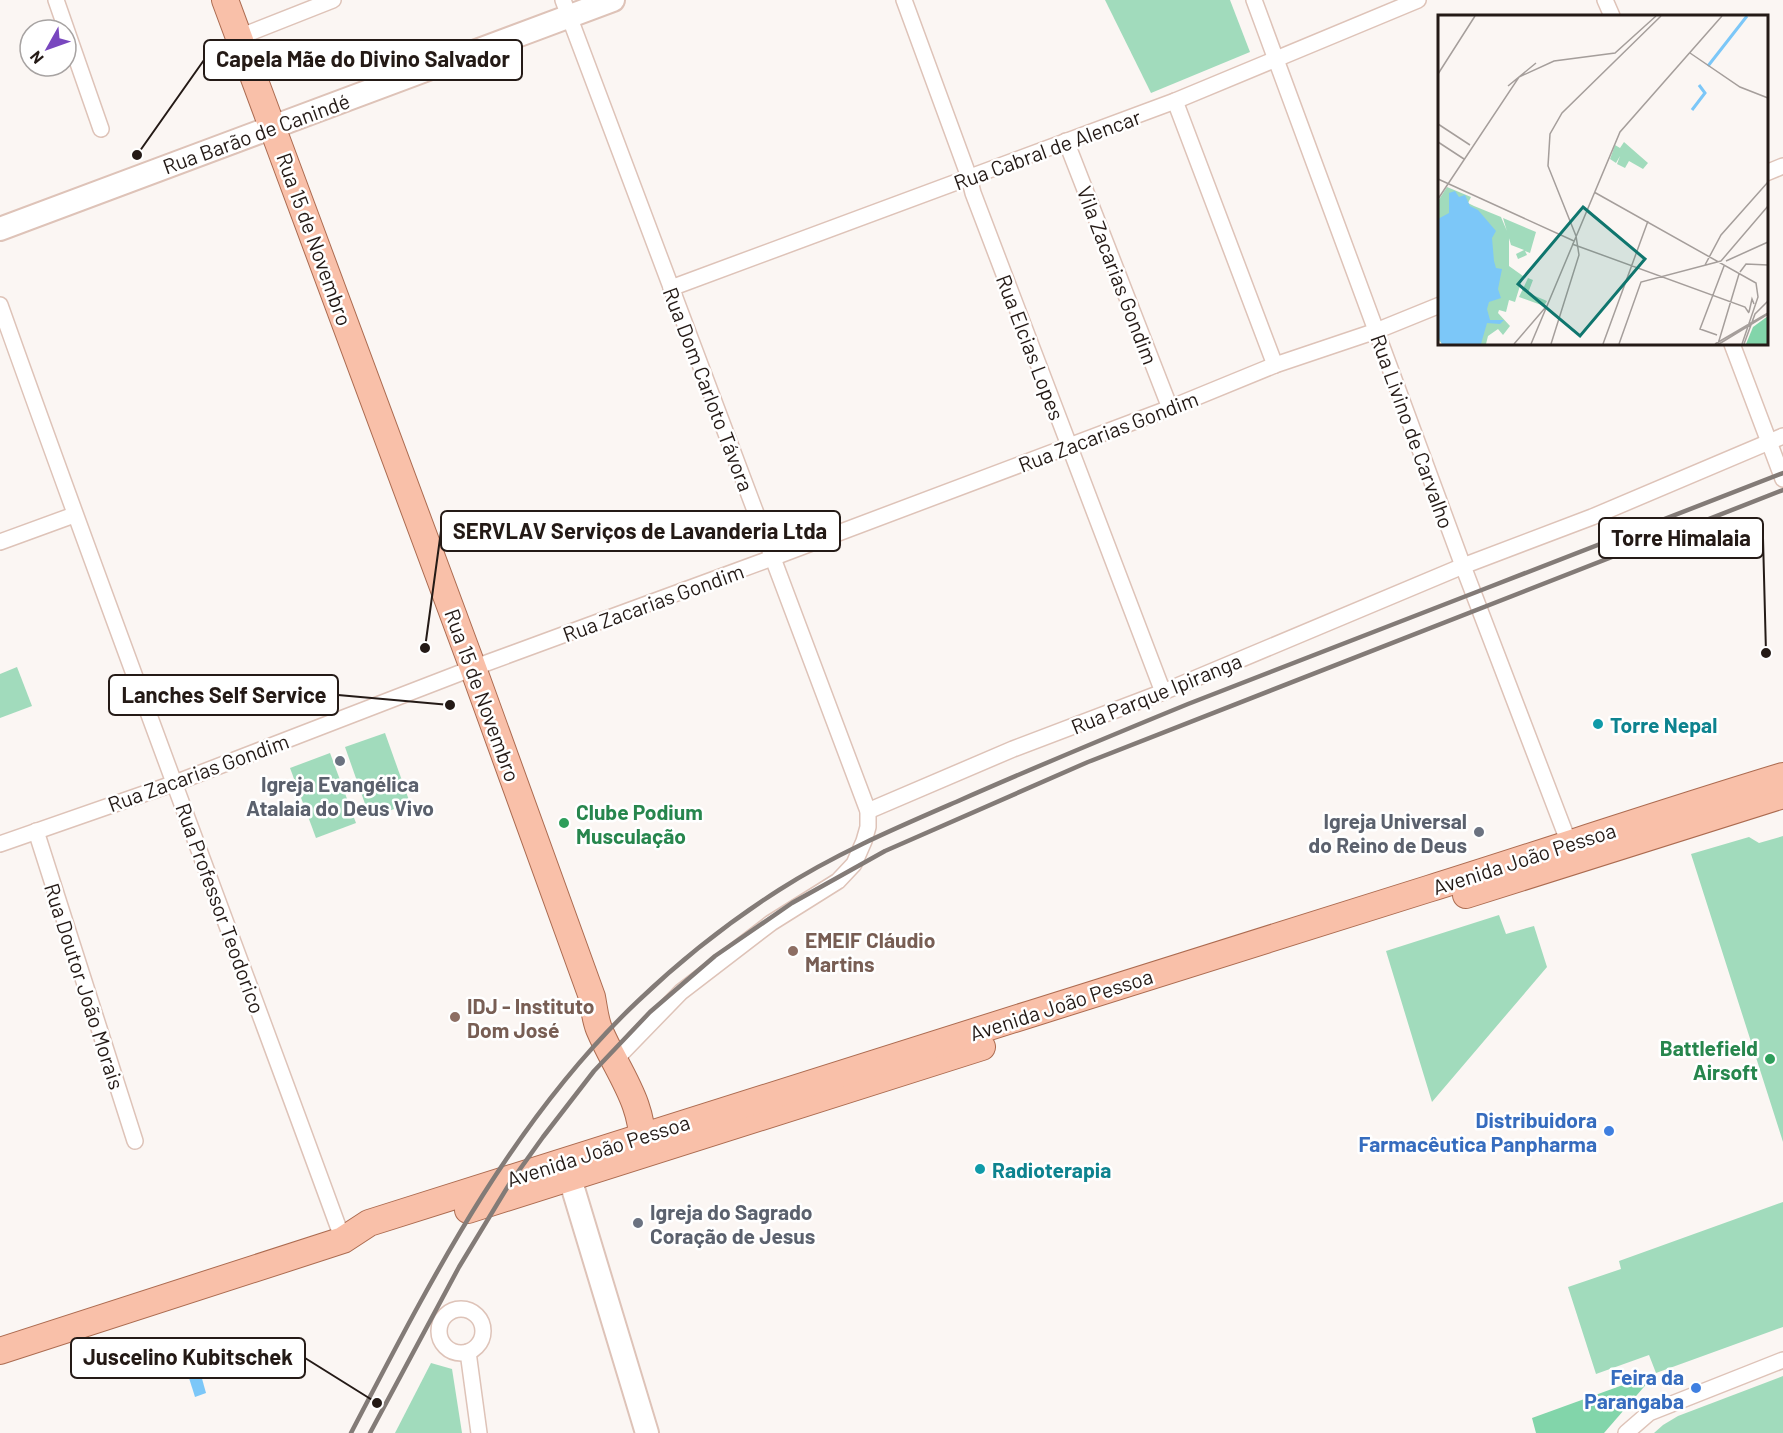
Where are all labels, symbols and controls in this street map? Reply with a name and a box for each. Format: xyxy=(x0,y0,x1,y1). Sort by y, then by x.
inset map xyxy=(1438,15,1768,345)
north arrow xyxy=(18,18,78,78)
callout: Capela Mãe do Divino Salvador xyxy=(204,40,522,80)
text: Capela Mãe do Divino Salvador xyxy=(216,45,511,71)
text: N xyxy=(25,48,47,68)
street label: Rua Barão de Canindé xyxy=(159,88,353,178)
street label: Rua Cabral de Alencar xyxy=(950,103,1144,194)
street label: Rua 15 de Novembro xyxy=(272,149,358,329)
street label: Vila Zacarias Gondim xyxy=(1072,182,1164,368)
street label: Rua Elcias Lopes xyxy=(992,271,1070,423)
street label: Rua Dom Carloto Távora xyxy=(659,283,759,495)
street label: Rua Livino de Carvalho xyxy=(1366,330,1460,532)
street label: Rua Zacarias Gondim xyxy=(1015,385,1201,477)
callout: SERVLAV Serviços de Lavanderia Ltda xyxy=(441,511,840,551)
text: SERVLAV Serviços de Lavanderia Ltda xyxy=(453,517,827,543)
callout: Torre Himalaia xyxy=(1599,518,1763,558)
text: Torre Himalaia xyxy=(1611,524,1751,550)
street label: Rua Zacarias Gondim xyxy=(559,558,747,646)
street label: Rua 15 de Novembro xyxy=(440,605,526,785)
street label: Rua Parque Ipiranga xyxy=(1067,647,1245,739)
callout: Lanches Self Service xyxy=(109,675,338,715)
text: Lanches Self Service xyxy=(121,681,327,707)
place label: Torre Nepal xyxy=(1610,712,1717,737)
marker: Torre Nepal xyxy=(1591,717,1605,731)
street label: Rua Zacarias Gondim xyxy=(104,728,292,816)
marker: Igreja Evangélica Atalaia do Deus Vivo xyxy=(333,754,347,768)
place label: Igreja Evangélica Atalaia do Deus Vivo xyxy=(246,771,434,820)
street label: Rua Professor Teodorico xyxy=(171,799,271,1017)
place label: Clube Podium Musculação xyxy=(576,799,703,848)
place label: Igreja Universal do Reino de Deus xyxy=(1308,808,1467,857)
marker: Clube Podium Musculação xyxy=(557,816,571,830)
street label: Avenida João Pessoa xyxy=(1429,817,1619,899)
marker: Igreja Universal do Reino de Deus xyxy=(1472,825,1486,839)
street label: Rua Doutor João Morais xyxy=(40,880,130,1092)
place label: EMEIF Cláudio Martins xyxy=(805,927,935,976)
marker: EMEIF Cláudio Martins xyxy=(786,944,800,958)
street label: Avenida João Pessoa xyxy=(966,963,1156,1045)
place label: IDJ - Instituto Dom José xyxy=(467,993,595,1042)
marker: IDJ - Instituto Dom José xyxy=(448,1010,462,1024)
place label: Battlefield Airsoft xyxy=(1660,1035,1758,1084)
marker: Battlefield Airsoft xyxy=(1763,1052,1777,1066)
place label: Distribuidora Farmacêutica Panpharma xyxy=(1358,1107,1597,1156)
street label: Avenida João Pessoa xyxy=(503,1109,693,1191)
marker: Distribuidora Farmacêutica Panpharma xyxy=(1602,1124,1616,1138)
place label: Radioterapia xyxy=(992,1157,1111,1182)
marker: Radioterapia xyxy=(973,1162,987,1176)
place label: Igreja do Sagrado Coração de Jesus xyxy=(650,1199,815,1248)
marker: Igreja do Sagrado Coração de Jesus xyxy=(631,1216,645,1230)
callout: Juscelino Kubitschek xyxy=(71,1338,305,1378)
text: Juscelino Kubitschek xyxy=(83,1343,293,1369)
place label: Feira da Parangaba xyxy=(1584,1364,1684,1413)
marker: Feira da Parangaba xyxy=(1689,1381,1703,1395)

